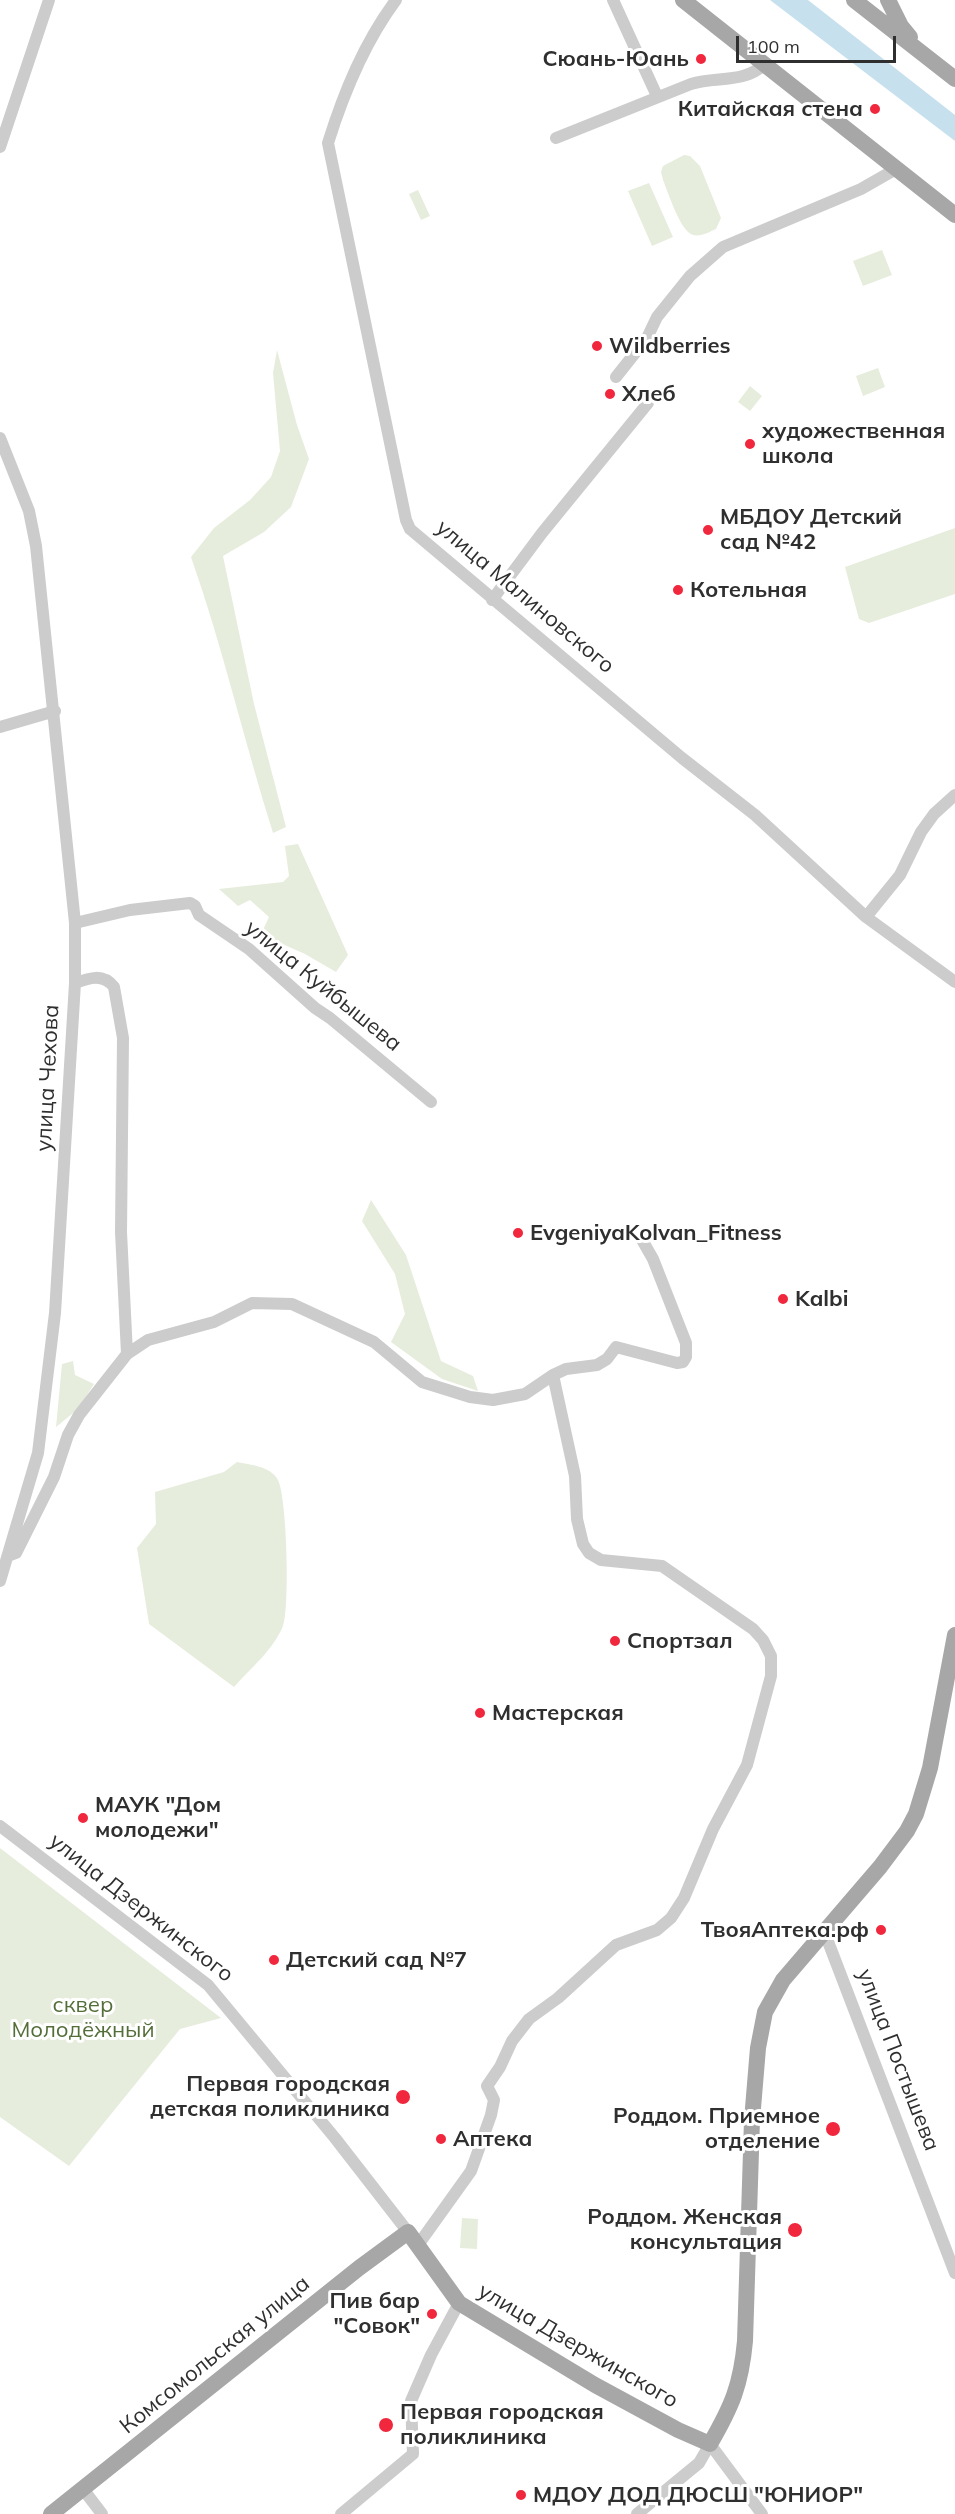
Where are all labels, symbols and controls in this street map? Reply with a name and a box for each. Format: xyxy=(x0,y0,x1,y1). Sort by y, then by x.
scale bar xyxy=(739,24,900,62)
text: 100 m xyxy=(747,35,800,58)
place label: Сюань-Юань xyxy=(542,46,689,72)
marker: Сюань-Юань xyxy=(694,52,708,66)
place label: Китайская стена xyxy=(678,96,863,122)
marker: Китайская стена xyxy=(868,102,882,116)
place label: Wildberries xyxy=(609,333,731,359)
marker: Wildberries xyxy=(590,339,604,353)
place label: Хлеб xyxy=(622,381,676,407)
marker: Хлеб xyxy=(603,387,617,401)
place label: художественная школа xyxy=(762,418,945,470)
marker: художественная школа xyxy=(743,437,757,451)
place label: МБДОУ Детский сад №42 xyxy=(720,504,902,556)
street label: улица Малиновского xyxy=(430,515,620,679)
marker: МБДОУ Детский сад №42 xyxy=(701,523,715,537)
place label: Котельная xyxy=(690,577,807,603)
marker: Котельная xyxy=(671,583,685,597)
street label: улица Куйбышева xyxy=(239,915,407,1057)
street label: улица Чехова xyxy=(31,1004,65,1152)
place label: EvgeniyaKolvan_Fitness xyxy=(530,1220,782,1246)
marker: EvgeniyaKolvan_Fitness xyxy=(511,1226,525,1240)
place label: Kalbi xyxy=(795,1286,848,1312)
marker: Kalbi xyxy=(776,1292,790,1306)
place label: Спортзал xyxy=(627,1628,733,1654)
marker: Спортзал xyxy=(608,1634,622,1648)
place label: Мастерская xyxy=(492,1700,624,1726)
marker: Мастерская xyxy=(473,1706,487,1720)
place label: МАУК "Дом молодежи" xyxy=(95,1792,221,1844)
marker: МАУК "Дом молодежи" xyxy=(76,1811,90,1825)
street label: улица Дзержинского xyxy=(44,1828,238,1988)
place label: ТвояАптека.рф xyxy=(701,1917,869,1943)
marker: ТвояАптека.рф xyxy=(874,1923,888,1937)
place label: Детский сад №7 xyxy=(286,1947,467,1973)
marker: Детский сад №7 xyxy=(267,1953,281,1967)
street label: улица Постышева xyxy=(851,1965,945,2155)
park label: сквер Молодёжный xyxy=(11,1992,155,2044)
place label: Первая городская детская поликлиника xyxy=(150,2071,390,2122)
marker: Первая городская детская поликлиника xyxy=(394,2088,412,2106)
place label: Роддом. Приемное отделение xyxy=(613,2103,820,2154)
marker: Роддом. Приемное отделение xyxy=(824,2120,842,2138)
place label: Аптека xyxy=(453,2126,532,2152)
marker: Аптека xyxy=(434,2132,448,2146)
place label: Роддом. Женская консультация xyxy=(587,2204,782,2256)
marker: Роддом. Женская консультация xyxy=(786,2221,804,2239)
street label: Комсомольская улица xyxy=(115,2270,315,2440)
street label: улица Дзержинского xyxy=(473,2278,683,2414)
place label: Пив бар "Совок" xyxy=(329,2288,420,2340)
marker: Пив бар "Совок" xyxy=(425,2307,439,2321)
place label: Первая городская поликлиника xyxy=(400,2399,604,2450)
marker: Первая городская поликлиника xyxy=(377,2416,395,2434)
place label: МДОУ ДОД ДЮСШ "ЮНИОР" xyxy=(533,2482,863,2508)
marker: МДОУ ДОД ДЮСШ "ЮНИОР" xyxy=(514,2488,528,2502)

